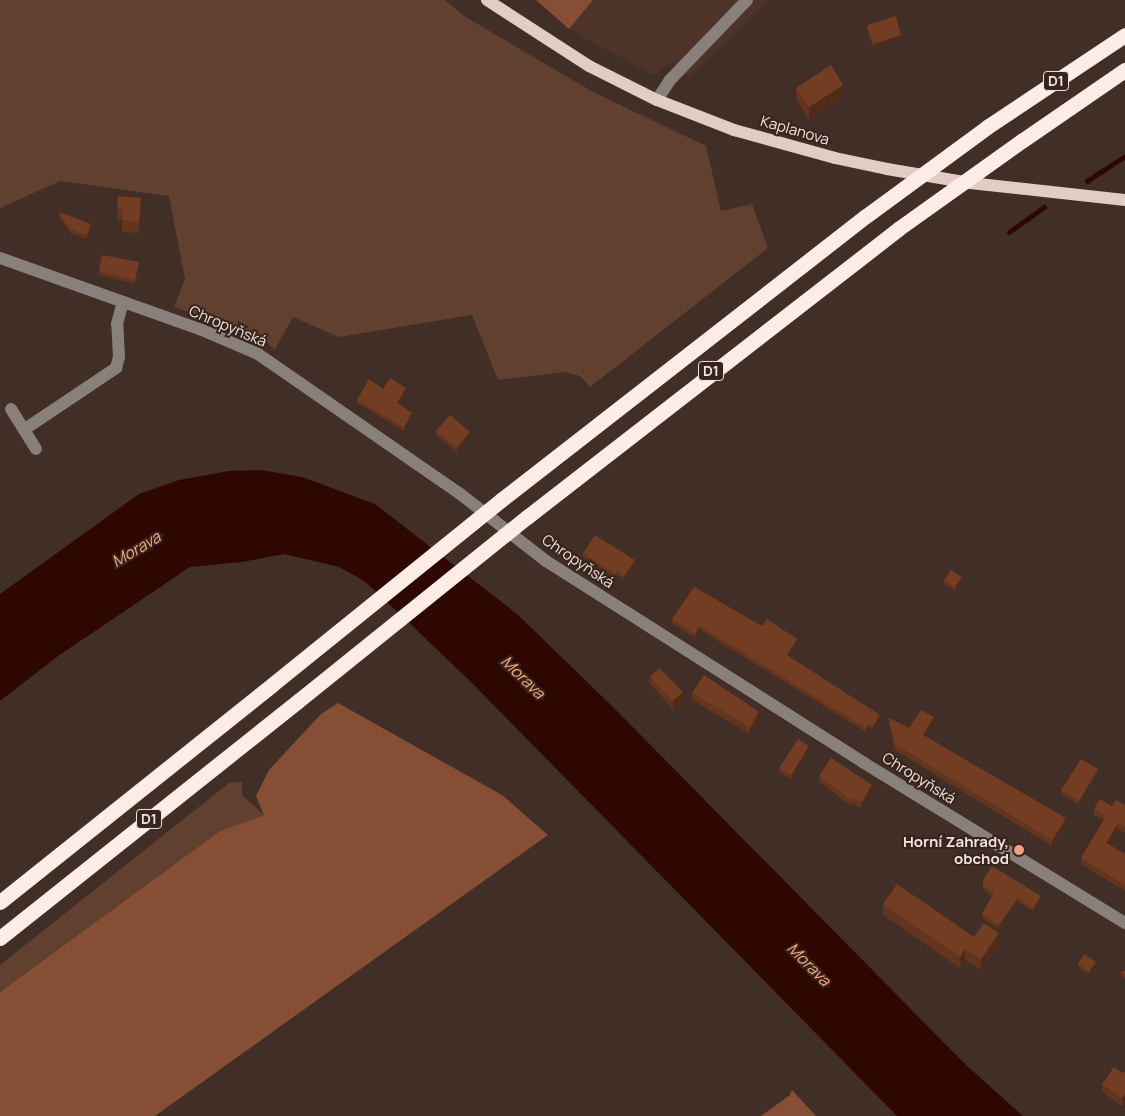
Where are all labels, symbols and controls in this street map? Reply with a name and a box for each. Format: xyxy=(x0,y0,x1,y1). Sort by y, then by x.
road number: D1 xyxy=(1042,70,1070,92)
street label: Kaplanova xyxy=(758,112,832,148)
street label: Chropyňská xyxy=(186,302,270,350)
road number: D1 xyxy=(697,360,725,382)
water label: Morava xyxy=(108,527,164,571)
street label: Chropyňská xyxy=(539,530,617,592)
water label: Morava xyxy=(497,652,549,702)
street label: Chropyňská xyxy=(879,748,959,808)
road number: D1 xyxy=(135,808,163,831)
place label: Horní Zahrady, obchod xyxy=(903,832,1009,867)
marker: Horní Zahrady, obchod xyxy=(1013,844,1025,856)
water label: Morava xyxy=(783,938,835,990)

